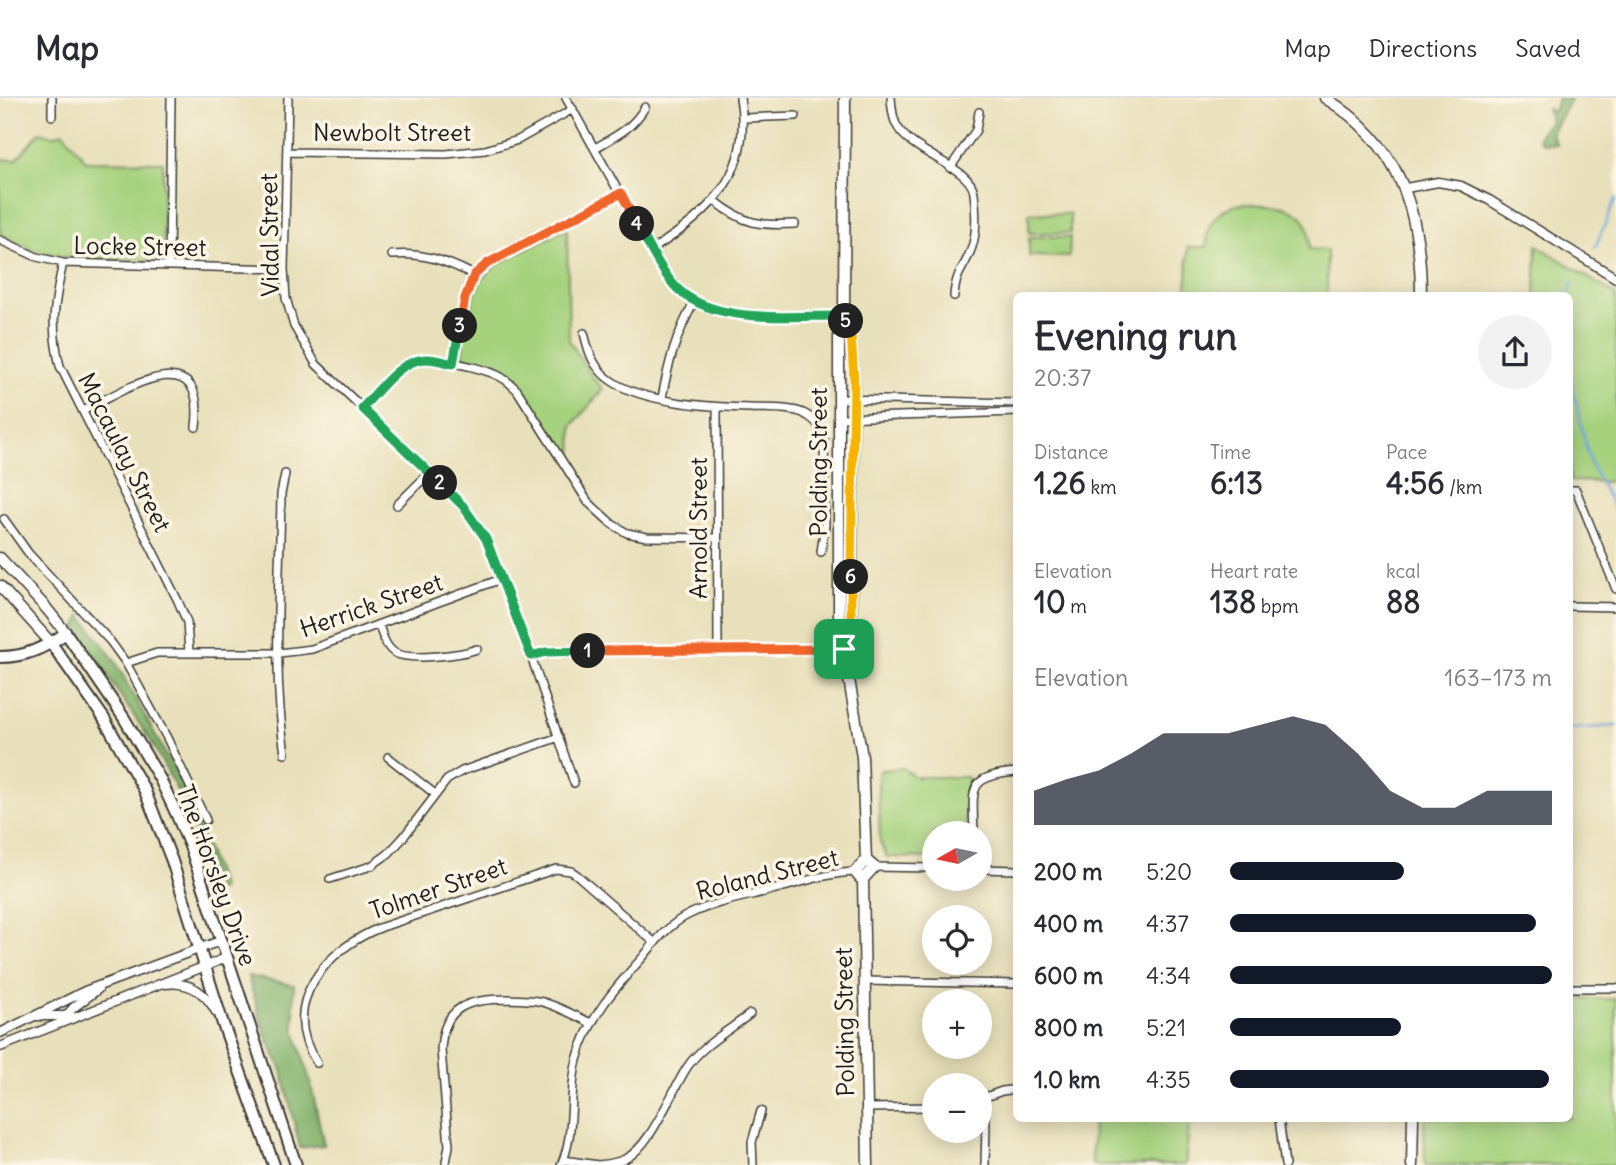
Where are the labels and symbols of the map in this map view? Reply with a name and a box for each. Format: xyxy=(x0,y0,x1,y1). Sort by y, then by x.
street label: Newbolt Street xyxy=(313,117,471,147)
street label: Vidal Street xyxy=(253,173,285,297)
pin: 4 xyxy=(620,206,654,242)
street label: Locke Street xyxy=(73,230,207,262)
pin: 5 xyxy=(828,304,864,339)
pin: 3 xyxy=(442,308,477,344)
street label: Macaulay Street xyxy=(72,367,178,537)
street label: Polding Street xyxy=(803,387,833,537)
street label: Arnold Street xyxy=(683,457,713,599)
pin: 2 xyxy=(422,466,458,500)
pin: 6 xyxy=(834,560,868,594)
street label: Herrick Street xyxy=(296,567,446,643)
pin xyxy=(814,619,874,679)
pin: 1 xyxy=(570,634,606,668)
street label: The Horsley Drive xyxy=(170,780,264,970)
north arrow xyxy=(922,821,992,891)
street label: Roland Street xyxy=(693,842,841,906)
street label: Tolmer Street xyxy=(365,850,511,926)
street label: Polding Street xyxy=(828,947,860,1097)

